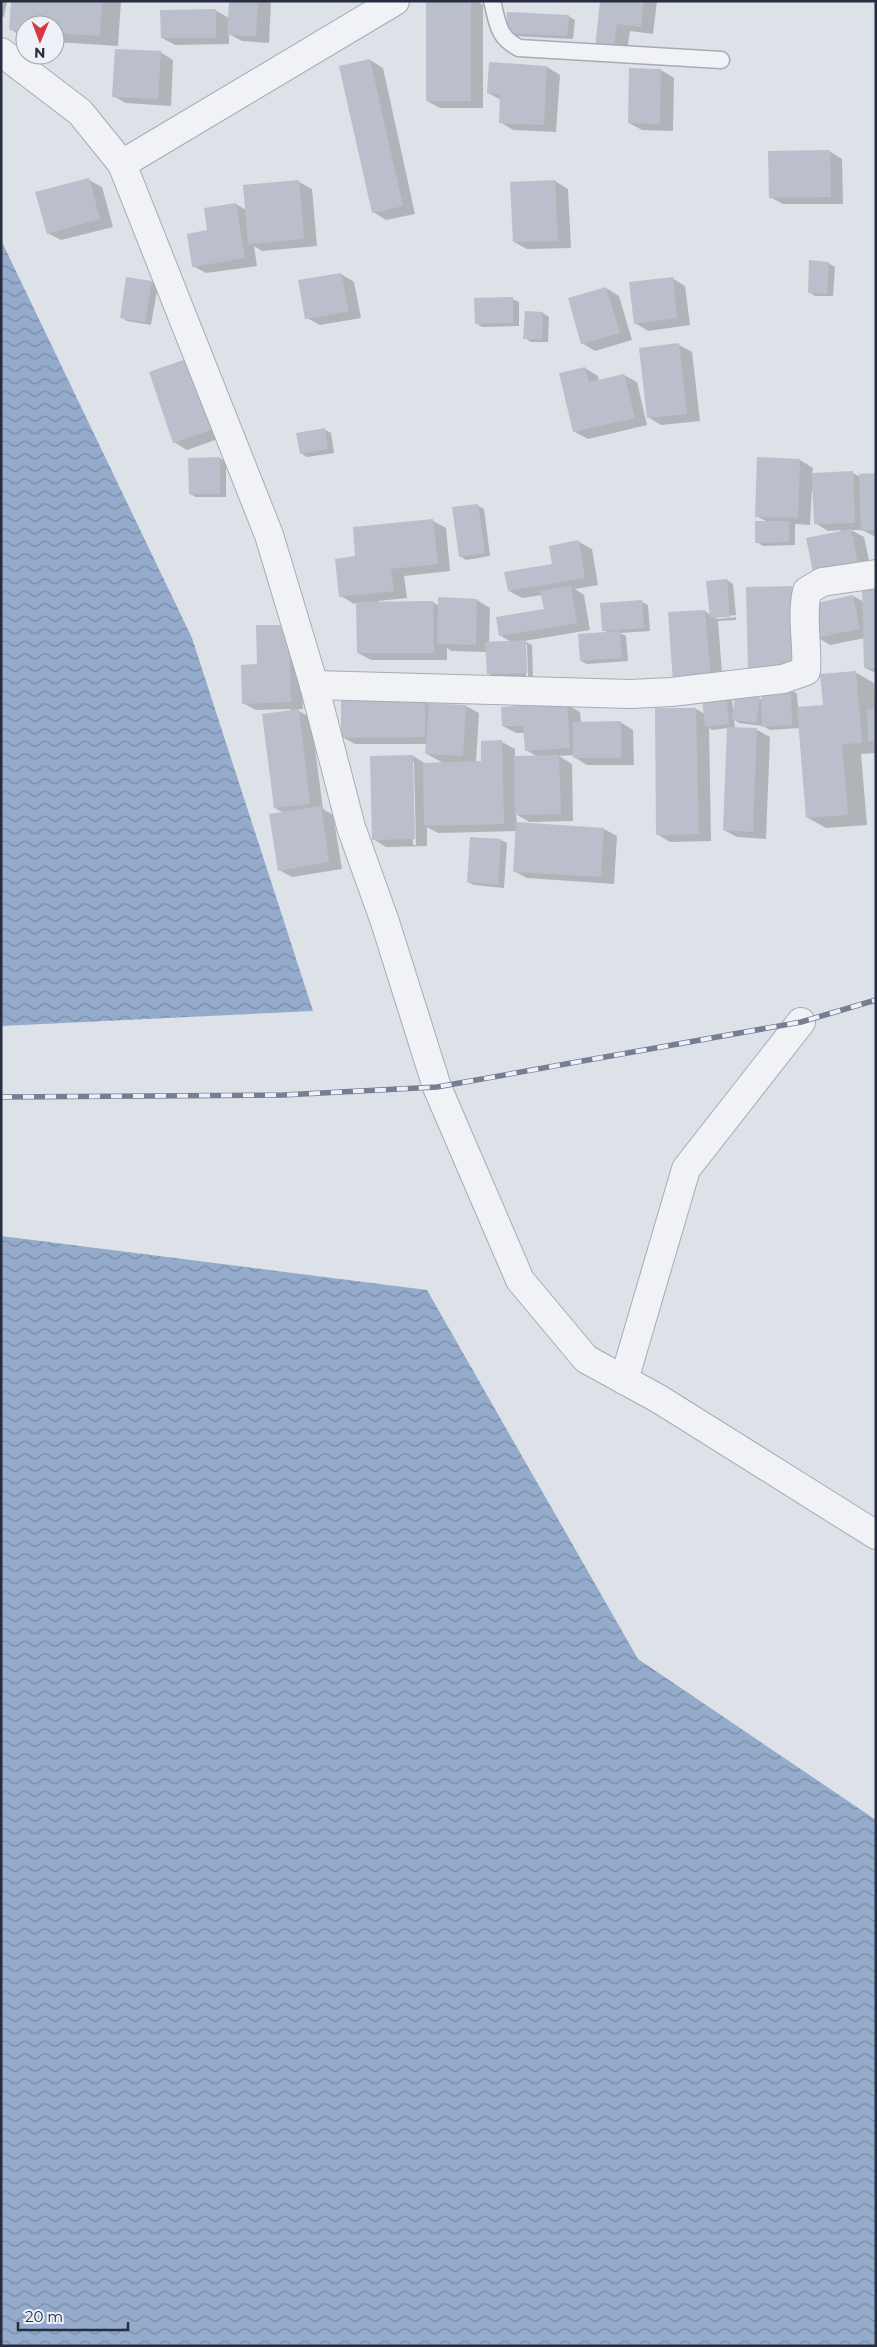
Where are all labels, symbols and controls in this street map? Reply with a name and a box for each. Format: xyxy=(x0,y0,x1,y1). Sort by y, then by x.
north arrow xyxy=(15,15,65,65)
text: N xyxy=(34,44,46,62)
scale bar xyxy=(18,2300,128,2332)
text: 20 m xyxy=(25,2307,63,2326)

